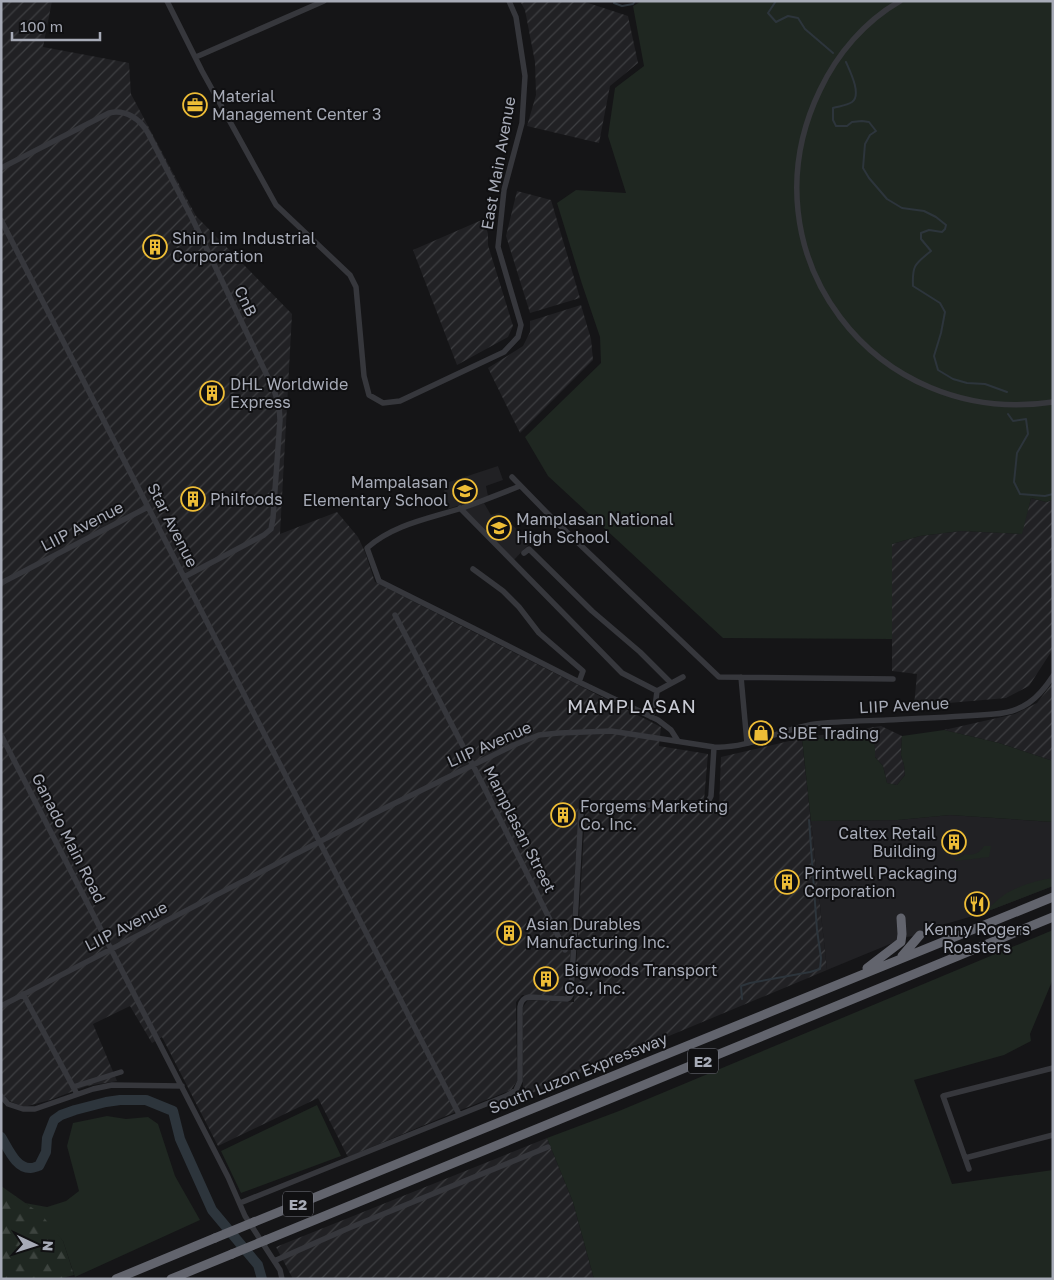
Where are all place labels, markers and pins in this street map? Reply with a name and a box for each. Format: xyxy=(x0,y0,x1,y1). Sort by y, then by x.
place label: Material Management Center 3 xyxy=(212,86,381,124)
office icon: Material Management Center 3 xyxy=(182,92,208,118)
place label: Shin Lim Industrial Corporation xyxy=(172,228,316,266)
building icon: Shin Lim Industrial Corporation xyxy=(142,234,168,260)
place label: DHL Worldwide Express xyxy=(230,374,348,412)
building icon: DHL Worldwide Express xyxy=(199,380,225,406)
place label: Mampalasan Elementary School xyxy=(303,472,448,510)
school or university icon: Mampalasan Elementary School xyxy=(452,478,478,504)
building icon: Philfoods xyxy=(180,486,206,512)
place label: Philfoods xyxy=(210,489,283,509)
place label: Mamplasan National High School xyxy=(516,509,674,547)
school or university icon: Mamplasan National High School xyxy=(486,515,512,541)
shop icon: SJBE Trading xyxy=(748,720,774,746)
place label: SJBE Trading xyxy=(778,723,879,743)
place label: Forgems Marketing Co. Inc. xyxy=(580,796,728,834)
building icon: Forgems Marketing Co. Inc. xyxy=(550,802,576,828)
place label: Caltex Retail Building xyxy=(838,823,936,861)
building icon: Caltex Retail Building xyxy=(941,829,967,855)
place label: Printwell Packaging Corporation xyxy=(804,863,957,901)
building icon: Printwell Packaging Corporation xyxy=(774,869,800,895)
restaurant icon: Kenny Rogers Roasters xyxy=(964,891,990,917)
place label: Asian Durables Manufacturing Inc. xyxy=(526,914,670,952)
place label: Kenny Rogers Roasters xyxy=(924,919,1030,957)
building icon: Asian Durables Manufacturing Inc. xyxy=(496,920,522,946)
place label: Bigwoods Transport Co., Inc. xyxy=(564,960,718,998)
building icon: Bigwoods Transport Co., Inc. xyxy=(533,966,559,992)

